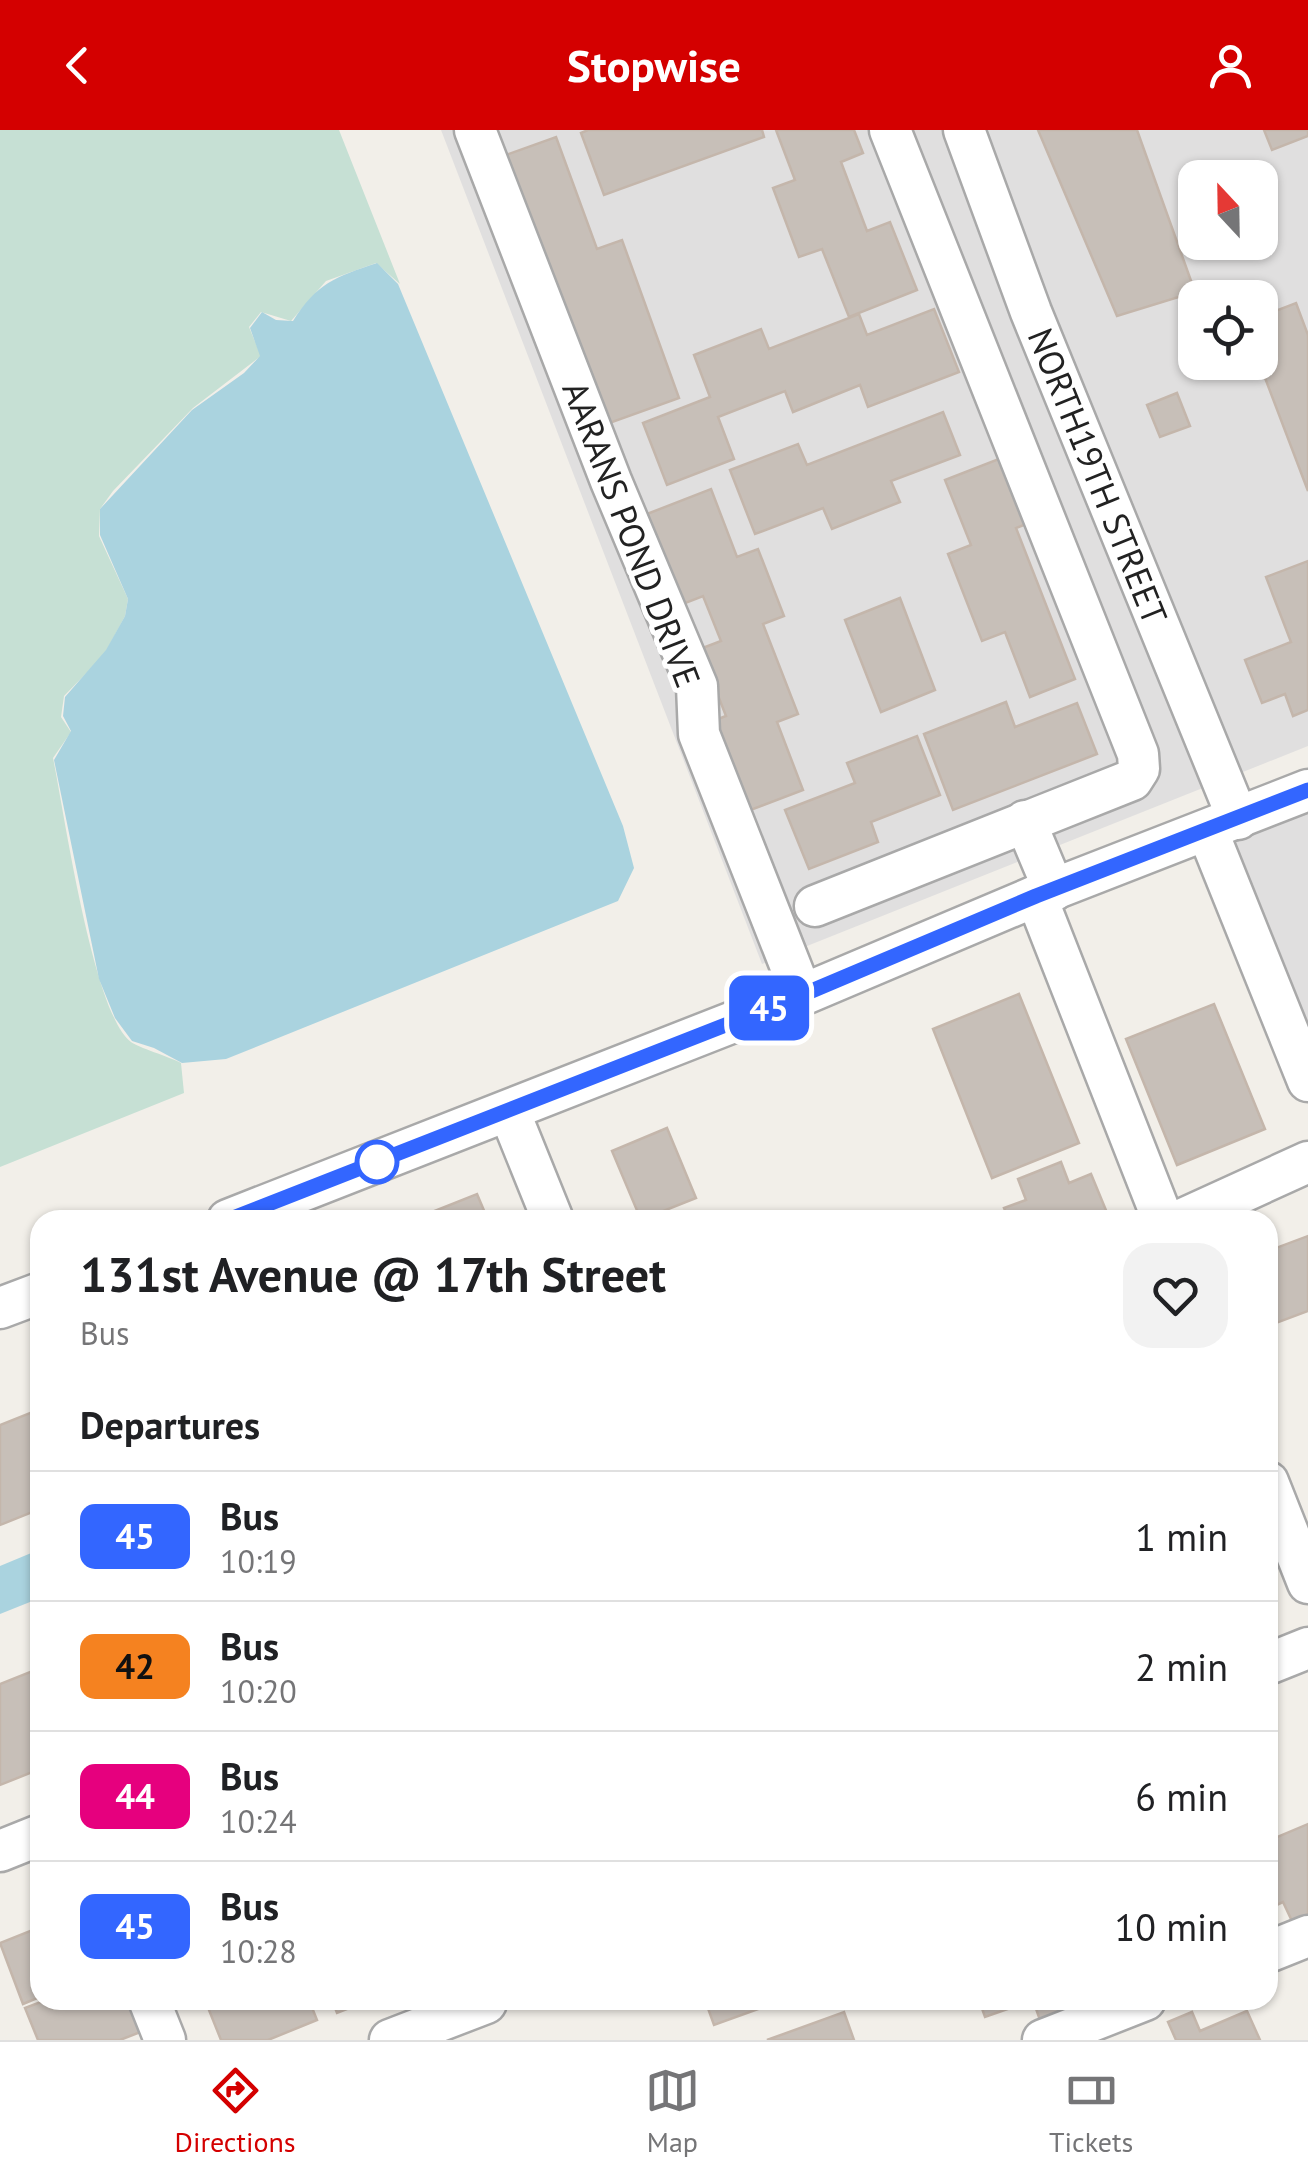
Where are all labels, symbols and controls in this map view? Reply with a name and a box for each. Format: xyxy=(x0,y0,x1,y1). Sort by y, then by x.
text: Stopwise xyxy=(567,36,741,94)
icon: back xyxy=(50,38,105,93)
icon: person xyxy=(1203,38,1258,93)
north arrow xyxy=(1178,160,1278,260)
map controls xyxy=(1178,160,1278,380)
button: locate xyxy=(1178,280,1278,380)
street label: NORTH19TH STREET xyxy=(1018,321,1178,631)
street label: AARANS POND DRIVE xyxy=(552,374,712,694)
line badge: 45 xyxy=(724,976,814,1040)
text: 45 xyxy=(749,985,789,1031)
unlabelled marker xyxy=(356,1141,398,1183)
text: 131st Avenue @ 17th Street xyxy=(80,1243,666,1305)
button: heart xyxy=(1123,1243,1228,1348)
text: Bus xyxy=(80,1312,129,1354)
text: Departures xyxy=(80,1400,260,1449)
text: Bus xyxy=(220,1491,279,1540)
text: 1 min xyxy=(1135,1512,1228,1561)
text: 45 xyxy=(115,1513,155,1559)
text: 10:19 xyxy=(220,1540,297,1582)
text: Bus xyxy=(220,1621,279,1670)
text: 2 min xyxy=(1135,1642,1228,1691)
text: 42 xyxy=(115,1643,155,1689)
text: 10:20 xyxy=(220,1670,297,1712)
text: Bus xyxy=(220,1751,279,1800)
text: 6 min xyxy=(1135,1772,1228,1821)
text: 44 xyxy=(115,1773,155,1819)
text: 10:24 xyxy=(220,1800,297,1842)
text: Bus xyxy=(220,1881,279,1930)
text: 10 min xyxy=(1115,1902,1228,1951)
text: 45 xyxy=(115,1903,155,1949)
text: 10:28 xyxy=(220,1930,297,1972)
tab: Directions xyxy=(175,2063,296,2160)
tab: Map xyxy=(645,2063,700,2160)
tab: Tickets xyxy=(1049,2063,1133,2160)

